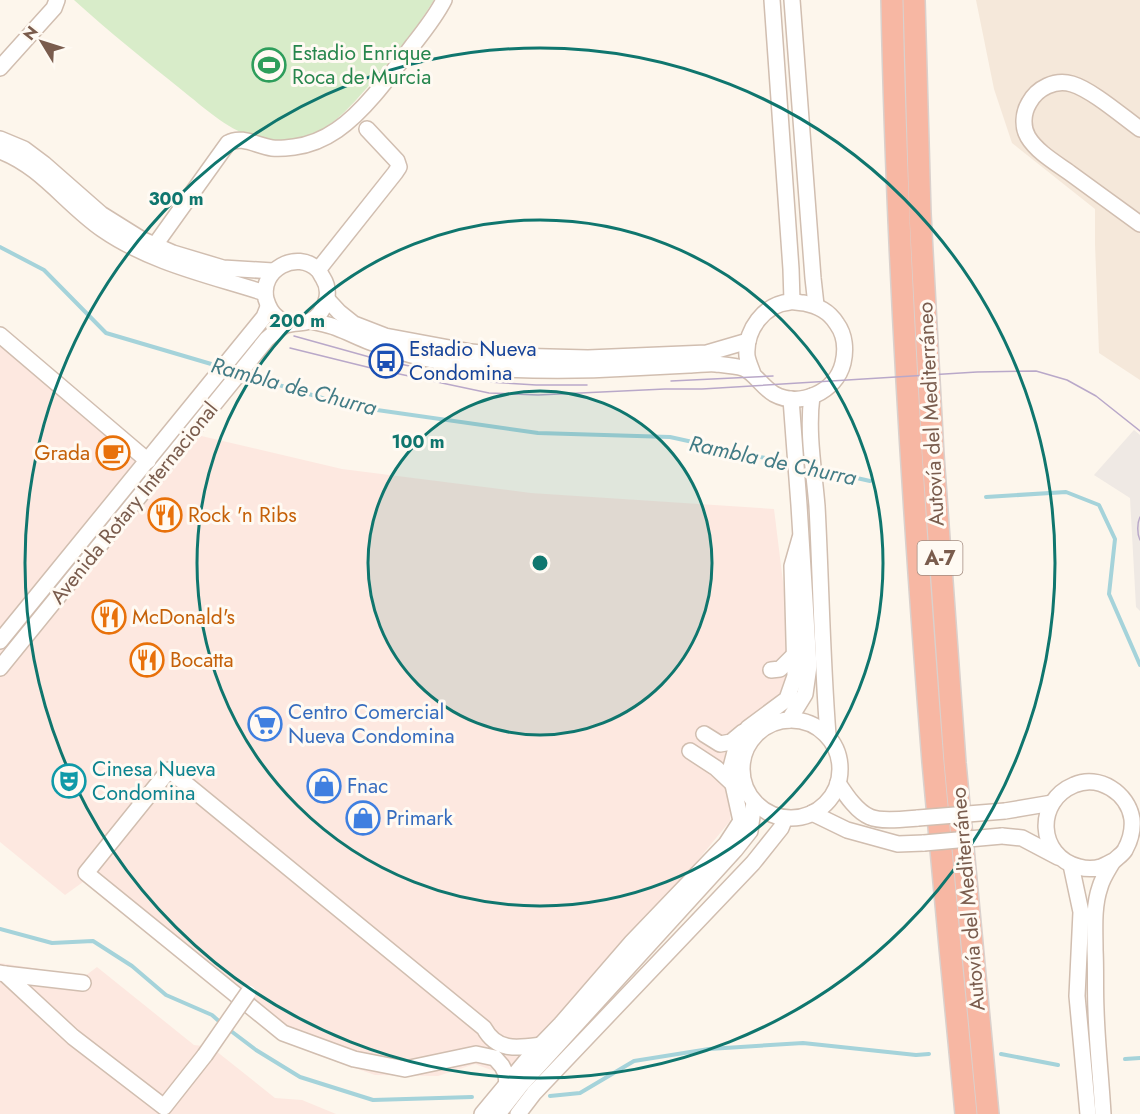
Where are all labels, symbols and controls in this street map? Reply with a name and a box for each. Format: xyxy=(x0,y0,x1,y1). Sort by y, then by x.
north arrow xyxy=(12,12,72,72)
text: N xyxy=(18,21,44,45)
place label: Estadio Enrique Roca de Murcia xyxy=(292,38,432,92)
sports icon: Estadio Enrique Roca de Murcia xyxy=(251,47,287,83)
text: 300 m xyxy=(148,186,204,212)
street label: Autovía del Mediterráneo xyxy=(910,301,952,527)
text: 200 m xyxy=(269,308,325,334)
place label: Estadio Nueva Condomina xyxy=(409,334,537,388)
bus stop icon: Estadio Nueva Condomina xyxy=(368,343,404,379)
water label: Rambla de Churra xyxy=(208,349,380,423)
street label: Avenida Rotary Internacional xyxy=(43,395,225,611)
water label: Rambla de Churra xyxy=(686,427,860,493)
text: 100 m xyxy=(391,429,445,455)
cafe icon: Grada xyxy=(95,435,131,471)
place label: Grada xyxy=(34,438,90,468)
restaurant icon: Rock 'n Ribs xyxy=(147,497,183,533)
place label: Rock 'n Ribs xyxy=(188,500,297,530)
road number: A-7 xyxy=(918,541,962,575)
centre of rings xyxy=(530,553,550,573)
restaurant icon: McDonald's xyxy=(91,599,127,635)
place label: McDonald's xyxy=(132,602,235,632)
restaurant icon: Bocatta xyxy=(129,642,165,678)
place label: Bocatta xyxy=(170,645,234,675)
place label: Centro Comercial Nueva Condomina xyxy=(288,697,455,751)
supermarket icon: Centro Comercial Nueva Condomina xyxy=(247,706,283,742)
place label: Cinesa Nueva Condomina xyxy=(92,754,216,808)
theatre icon: Cinesa Nueva Condomina xyxy=(51,763,87,799)
shop icon: Fnac xyxy=(306,768,342,804)
place label: Fnac xyxy=(347,771,388,801)
street label: Autovía del Mediterráneo xyxy=(943,786,993,1012)
shop icon: Primark xyxy=(345,800,381,836)
place label: Primark xyxy=(386,803,453,833)

